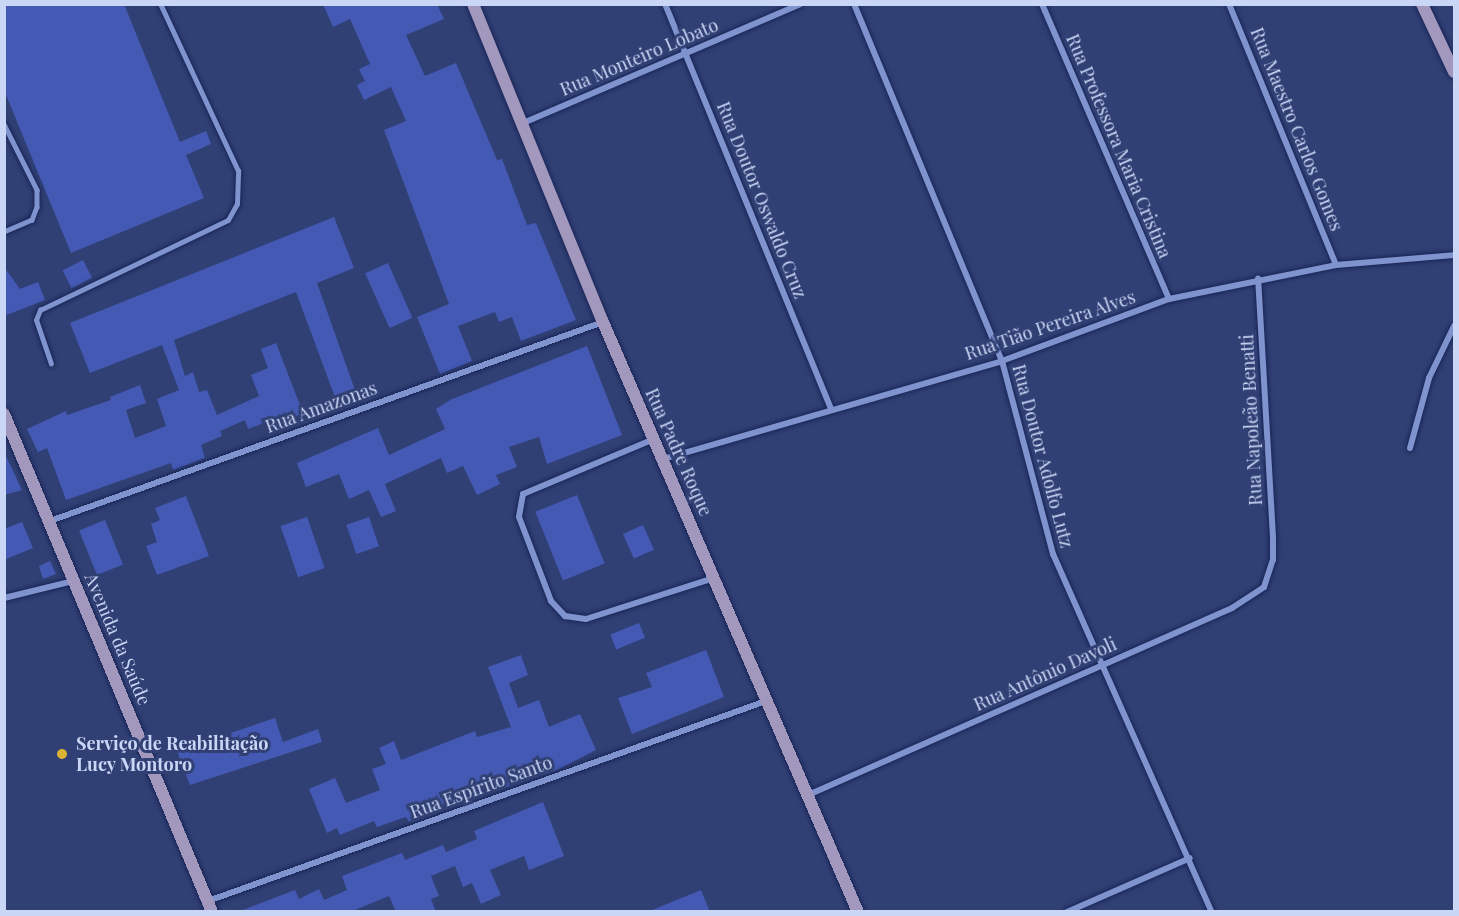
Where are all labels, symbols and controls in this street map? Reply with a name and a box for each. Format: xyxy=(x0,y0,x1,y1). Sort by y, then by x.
street label: Rua Monteiro Lobato xyxy=(557,14,721,100)
street label: Rua Maestro Carlos Gomes xyxy=(1246,24,1348,234)
street label: Rua Professora Maria Cristina xyxy=(1062,30,1176,262)
street label: Rua Doutor Oswaldo Cruz xyxy=(712,98,812,302)
street label: Rua Tião Pereira Alves xyxy=(961,285,1139,365)
street label: Rua Napoleão Benatti xyxy=(1236,334,1266,506)
street label: Rua Doutor Adolfo Lutz xyxy=(1008,361,1078,551)
street label: Rua Amazonas xyxy=(262,377,380,437)
street label: Rua Padre Roque xyxy=(641,385,717,519)
street label: Avenida da Saúde xyxy=(80,570,156,708)
street label: Rua Antônio Davoli xyxy=(970,633,1120,715)
place label: Serviço de Reabilitação Lucy Montoro xyxy=(76,733,268,776)
marker: Serviço de Reabilitação Lucy Montoro xyxy=(53,745,71,763)
street label: Rua Espírito Santo xyxy=(407,751,555,823)

